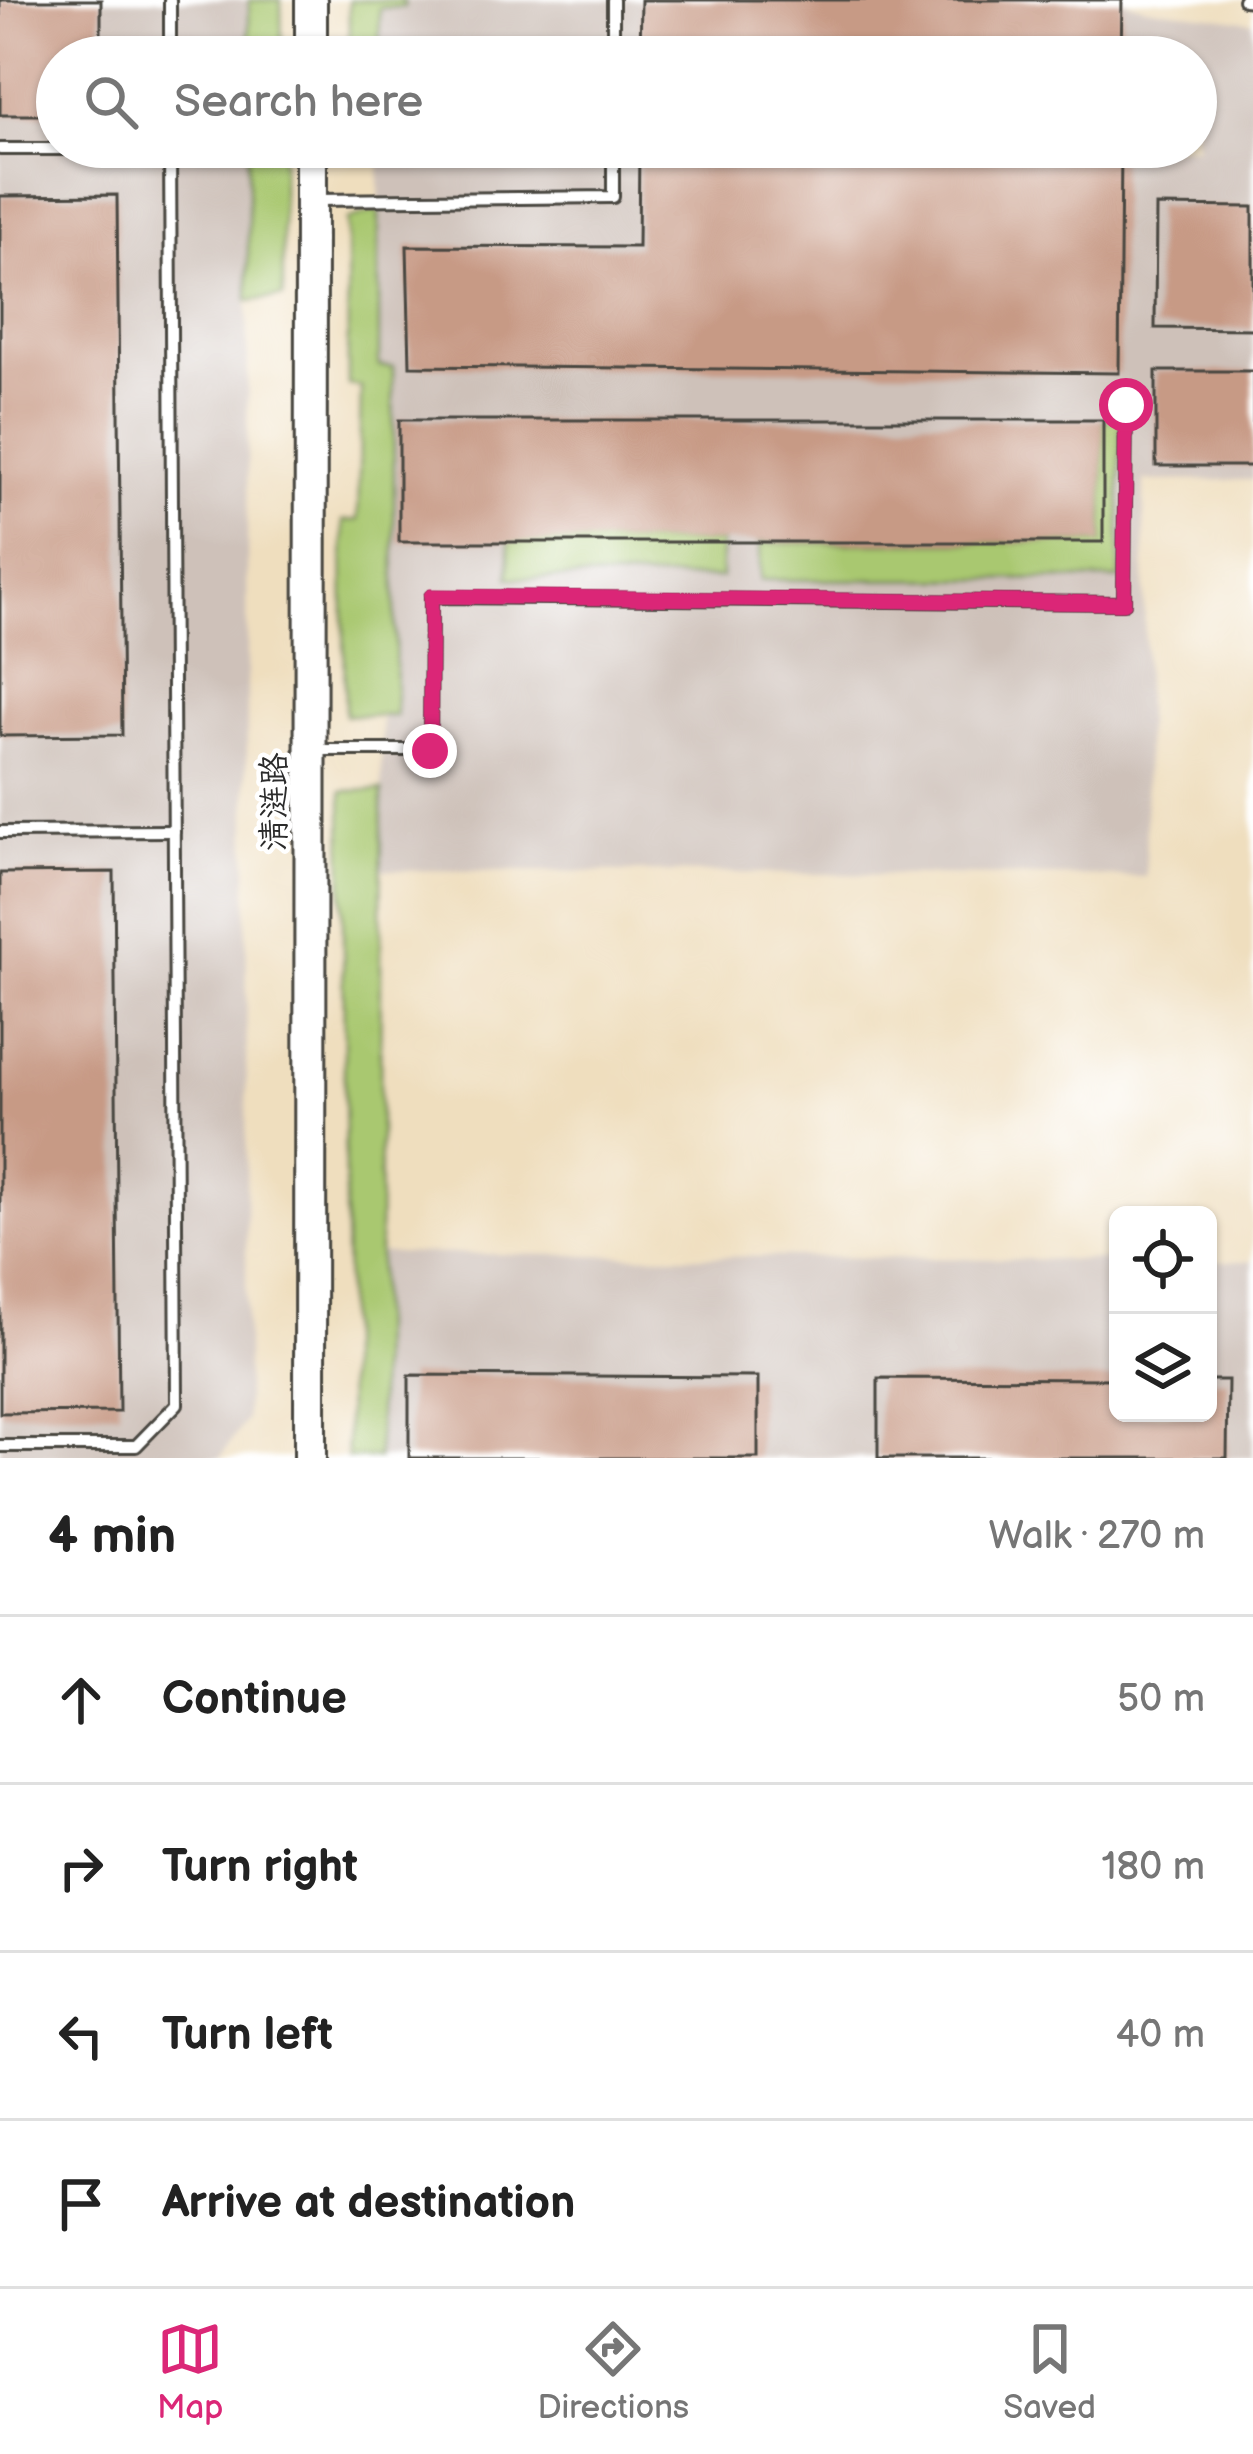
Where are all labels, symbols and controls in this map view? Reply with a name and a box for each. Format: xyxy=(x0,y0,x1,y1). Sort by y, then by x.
search box xyxy=(36,36,1217,168)
icon: search xyxy=(78,69,144,135)
text: Search here xyxy=(174,75,423,130)
route start xyxy=(1099,378,1153,432)
route end xyxy=(403,724,457,778)
street label: 清涟路 xyxy=(255,753,295,852)
map controls xyxy=(1109,1206,1217,1422)
button: locate xyxy=(1109,1206,1217,1314)
button: layers xyxy=(1109,1314,1217,1422)
text: 4 min xyxy=(48,1506,176,1567)
text: Walk · 270 m xyxy=(988,1513,1205,1560)
icon: ahead xyxy=(48,1667,114,1733)
text: Continue xyxy=(162,1672,347,1727)
text: 50 m xyxy=(1117,1676,1205,1723)
icon: right xyxy=(48,1835,114,1901)
text: Turn right xyxy=(162,1840,358,1895)
text: 180 m xyxy=(1101,1844,1205,1891)
icon: left xyxy=(48,2003,114,2069)
text: Turn left xyxy=(162,2008,333,2063)
text: 40 m xyxy=(1115,2012,1205,2059)
icon: arrive xyxy=(48,2171,114,2237)
text: Arrive at destination xyxy=(162,2176,575,2231)
tab: Map xyxy=(157,2316,223,2428)
tab: Directions xyxy=(538,2316,689,2428)
tab: Saved xyxy=(1003,2316,1096,2428)

